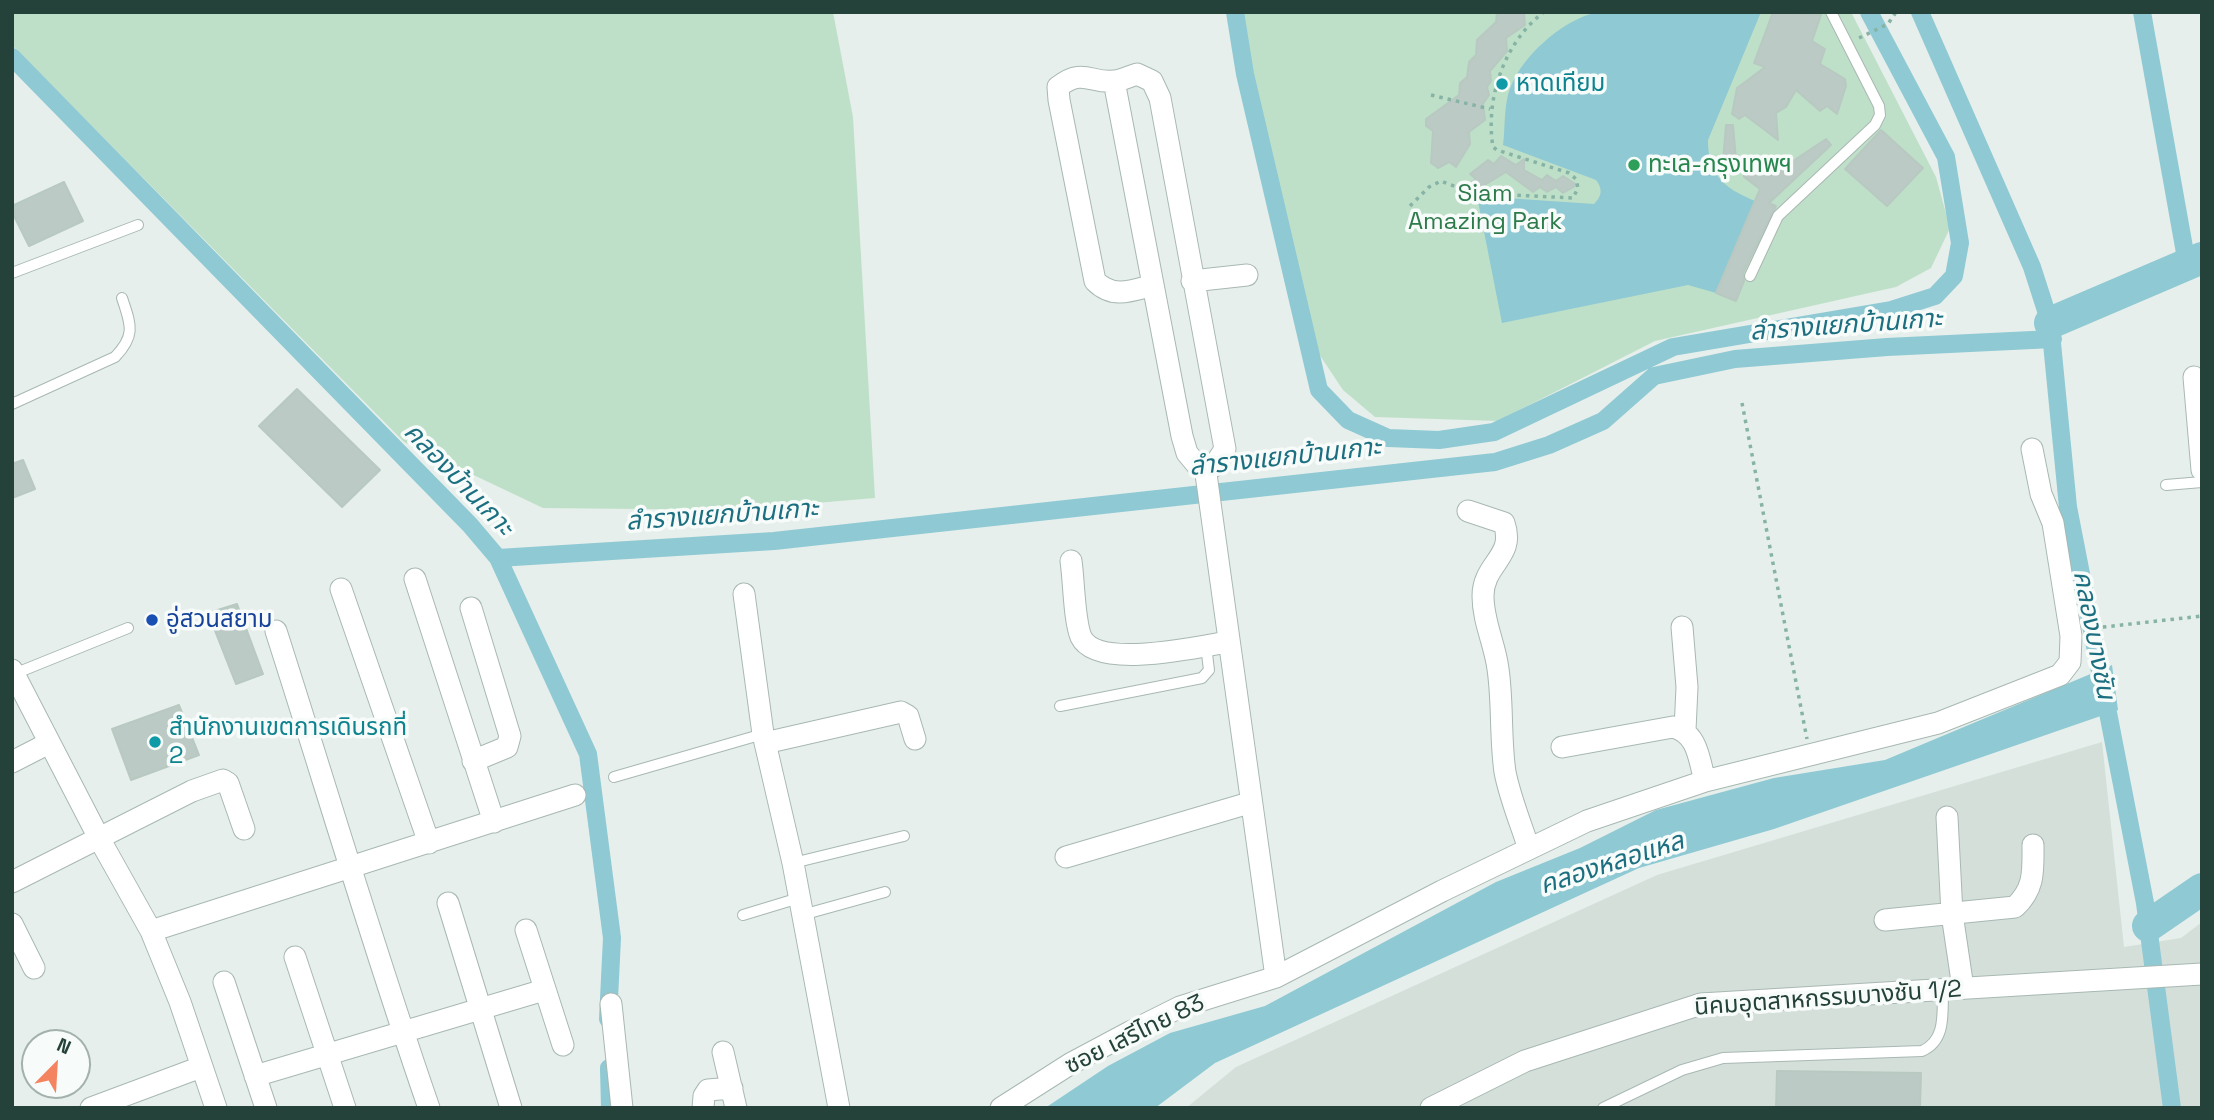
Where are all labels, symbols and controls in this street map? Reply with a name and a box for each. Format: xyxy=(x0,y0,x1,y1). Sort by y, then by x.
place label: หาดเทียม xyxy=(1516,70,1605,98)
marker: หาดเทียม xyxy=(1494,76,1510,92)
place label: ทะเล-กรุงเทพฯ xyxy=(1648,151,1792,179)
marker: ทะเล-กรุงเทพฯ xyxy=(1626,157,1642,173)
park label: Siam Amazing Park xyxy=(1408,180,1562,236)
water label: ลำรางแยกบ้านเกาะ xyxy=(1749,304,1943,348)
water label: คลองบ้านเกาะ xyxy=(397,417,519,543)
water label: ลำรางแยกบ้านเกาะ xyxy=(1188,432,1382,484)
water label: ลำรางแยกบ้านเกาะ xyxy=(625,494,819,538)
water label: คลองบางชัน xyxy=(2065,568,2121,702)
place label: อู่สวนสยาม xyxy=(166,606,272,634)
marker: อู่สวนสยาม xyxy=(144,612,160,628)
place label: สำนักงานเขตการเดินรถที่ 2 xyxy=(169,714,407,770)
marker: สำนักงานเขตการเดินรถที่ 2 xyxy=(147,734,163,750)
water label: คลองหลอแหล xyxy=(1536,826,1688,902)
street label: นิคมอุตสาหกรรมบางชัน 1/2 xyxy=(1693,975,1963,1023)
street label: ซอย เสรีไทย 83 xyxy=(1061,989,1209,1081)
north arrow xyxy=(21,1029,91,1099)
text: N xyxy=(53,1032,75,1060)

